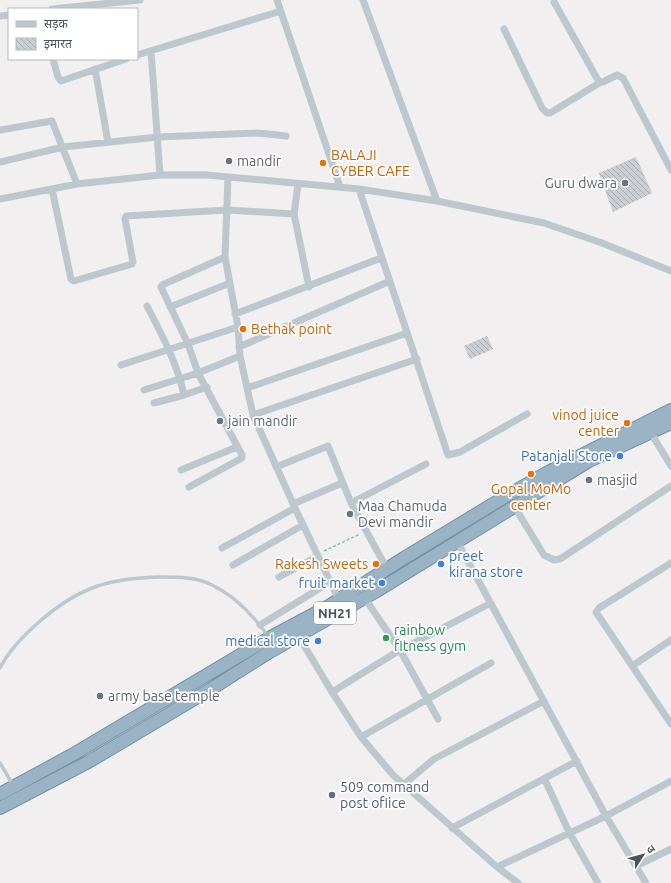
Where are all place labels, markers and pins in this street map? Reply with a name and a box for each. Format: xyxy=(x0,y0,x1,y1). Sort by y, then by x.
place label: BALAJI CYBER CAFE xyxy=(331,147,410,179)
place label: mandir xyxy=(237,153,282,169)
marker: mandir xyxy=(224,156,234,166)
marker: BALAJI CYBER CAFE xyxy=(318,158,328,168)
place label: Guru dwara xyxy=(544,175,617,191)
marker: Guru dwara xyxy=(620,178,630,188)
place label: Bethak point xyxy=(251,321,332,337)
marker: Bethak point xyxy=(238,324,248,334)
place label: vinod juice center xyxy=(552,407,620,439)
place label: jain mandir xyxy=(227,413,298,429)
marker: jain mandir xyxy=(215,416,225,426)
marker: vinod juice center xyxy=(622,418,632,428)
place label: Patanjali Store xyxy=(521,448,612,464)
marker: Patanjali Store xyxy=(615,451,625,461)
marker: Gopal MoMo center xyxy=(526,469,536,479)
place label: masjid xyxy=(597,472,637,488)
marker: masjid xyxy=(584,475,594,485)
place label: Gopal MoMo center xyxy=(491,481,571,513)
place label: Maa Chamuda Devi mandir xyxy=(358,498,447,530)
marker: Maa Chamuda Devi mandir xyxy=(345,509,355,519)
place label: preet kirana store xyxy=(449,548,523,580)
place label: Rakesh Sweets xyxy=(275,556,368,572)
marker: Rakesh Sweets xyxy=(371,559,381,569)
marker: preet kirana store xyxy=(436,559,446,569)
place label: fruit market xyxy=(299,575,374,591)
marker: fruit market xyxy=(377,578,387,588)
place label: rainbow fitness gym xyxy=(394,622,466,654)
place label: medical store xyxy=(225,633,310,649)
marker: rainbow fitness gym xyxy=(381,633,391,643)
marker: medical store xyxy=(313,636,323,646)
place label: army base temple xyxy=(108,688,220,704)
marker: army base temple xyxy=(95,691,105,701)
place label: 509 command post ofiice xyxy=(340,779,429,811)
marker: 509 command post ofiice xyxy=(327,790,337,800)

